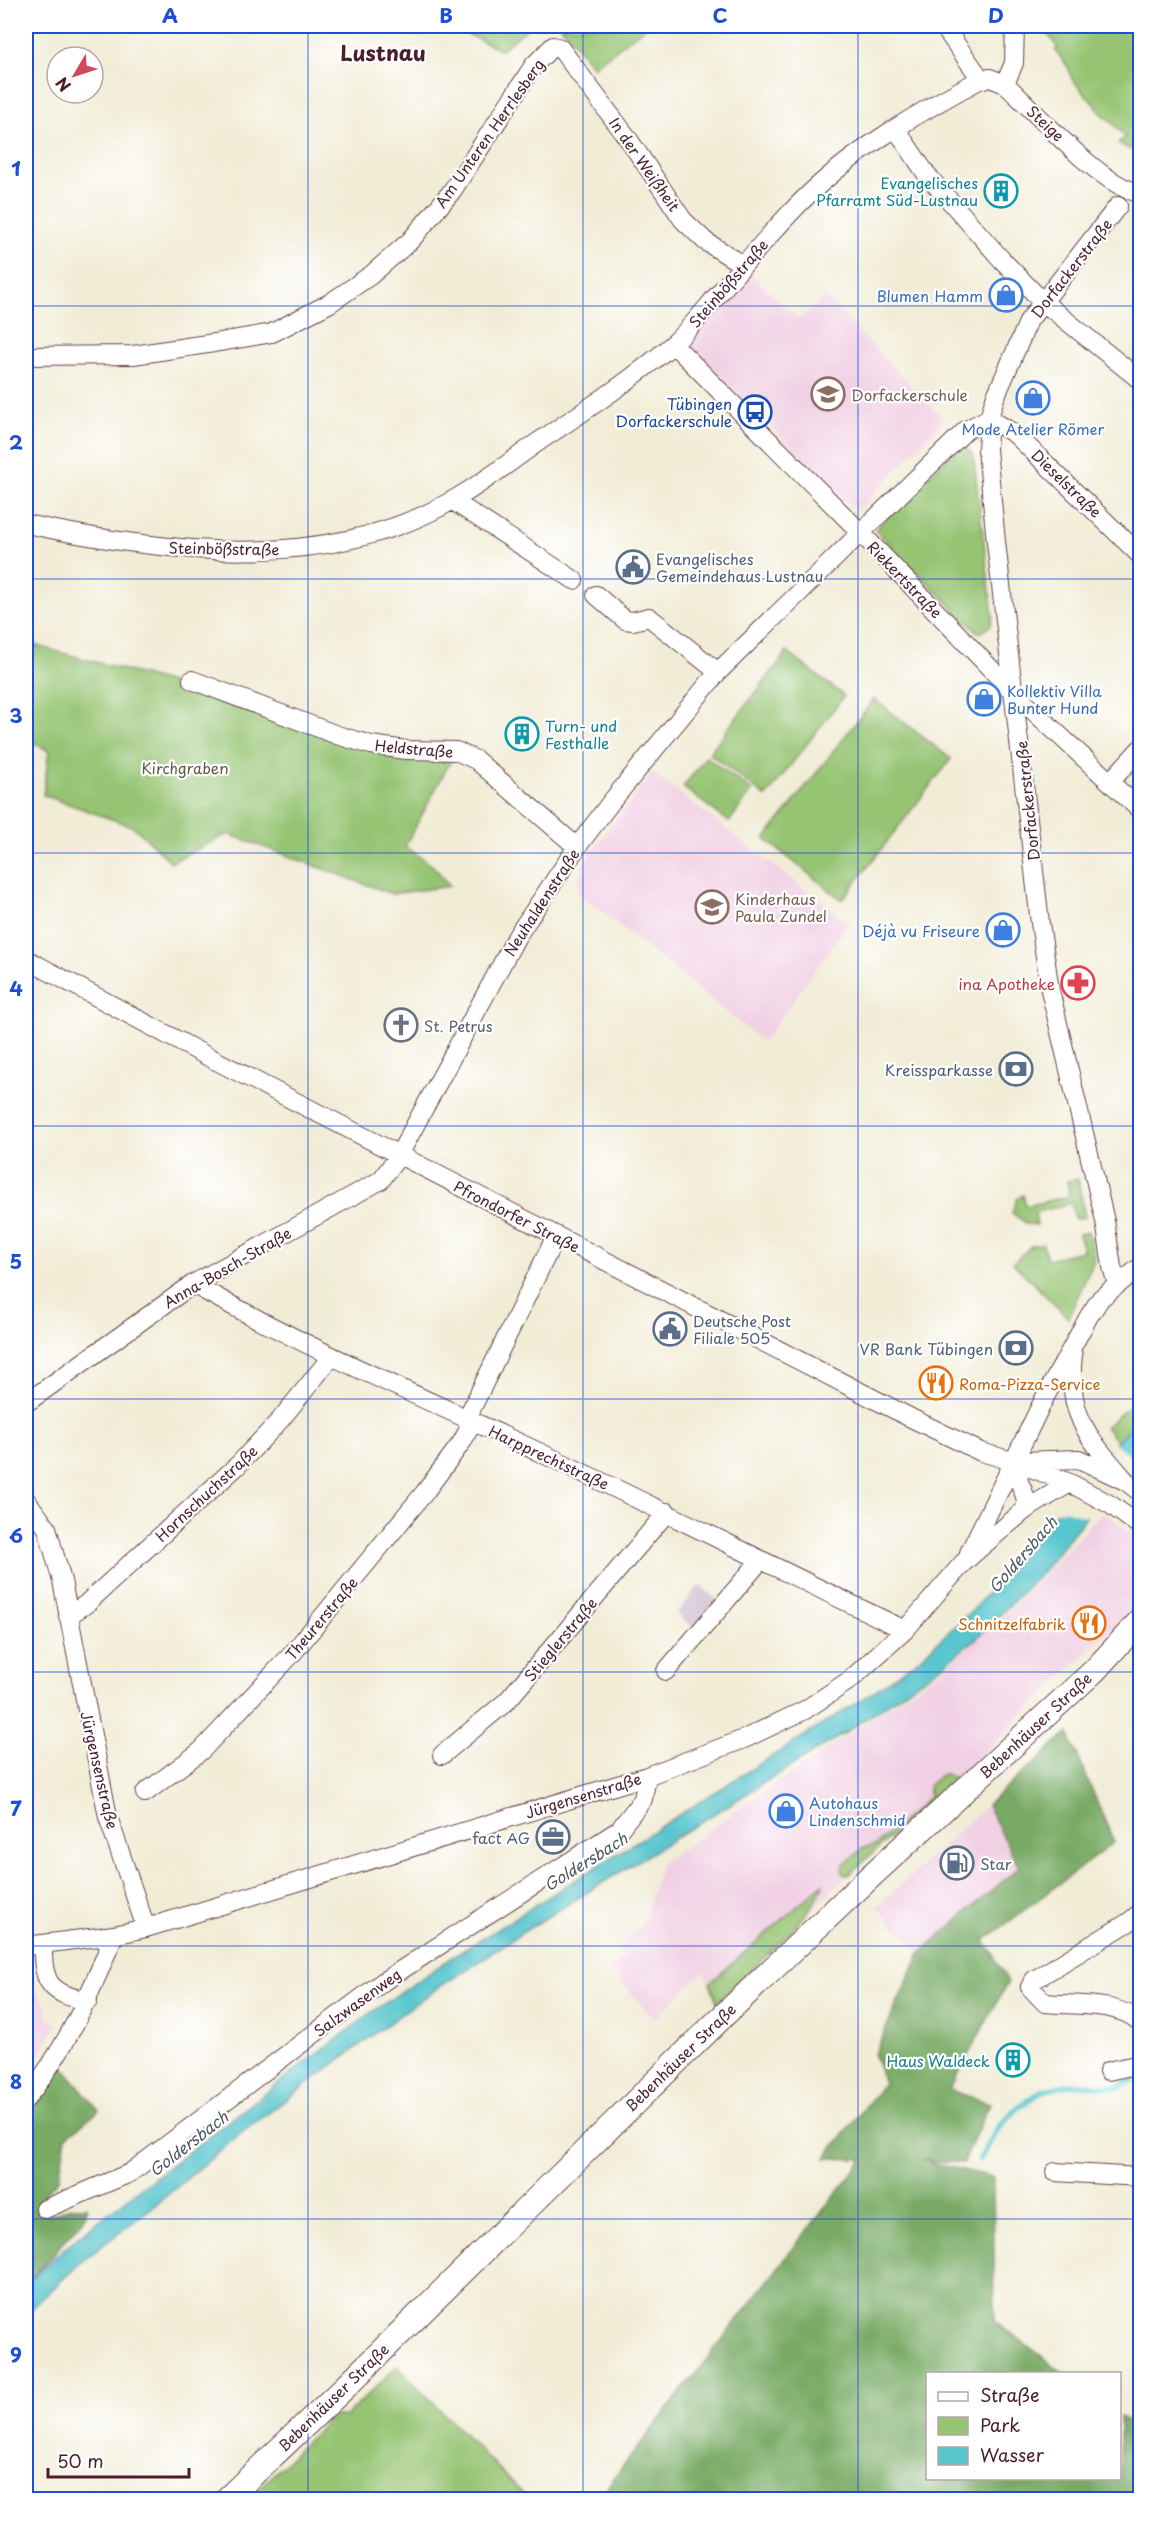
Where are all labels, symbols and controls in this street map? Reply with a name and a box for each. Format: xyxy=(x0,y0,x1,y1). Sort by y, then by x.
text: A xyxy=(162,0,178,30)
text: B xyxy=(439,0,453,30)
text: C xyxy=(712,0,728,30)
text: D xyxy=(988,0,1004,30)
district label: Lustnau xyxy=(340,36,426,68)
north arrow xyxy=(45,45,105,105)
street label: Am Unteren Herrlesberg xyxy=(429,54,549,212)
text: N xyxy=(49,73,76,98)
street label: Steige xyxy=(1022,100,1070,146)
street label: In der Weißheit xyxy=(604,112,686,216)
text: 1 xyxy=(11,153,21,183)
place label: Evangelisches Pfarramt Süd-Lustnau xyxy=(816,171,978,211)
building icon: Evangelisches Pfarramt Süd-Lustnau xyxy=(983,173,1019,209)
street label: Dorfackerstraße xyxy=(1025,213,1117,323)
street label: Steinbößstraße xyxy=(683,234,773,332)
shop icon: Blumen Hamm xyxy=(988,277,1024,313)
place label: Blumen Hamm xyxy=(877,284,983,307)
school or university icon: Dorfackerschule xyxy=(810,376,846,412)
shop icon: Mode Atelier Römer xyxy=(1015,380,1051,416)
place label: Dorfackerschule xyxy=(851,383,968,406)
place label: Tübingen Dorfackerschule xyxy=(615,392,732,432)
bus stop icon: Tübingen Dorfackerschule xyxy=(737,394,773,430)
place label: Mode Atelier Römer xyxy=(961,417,1105,440)
text: 2 xyxy=(9,427,23,457)
street label: Dieselstraße xyxy=(1027,443,1107,523)
street label: Riekertstraße xyxy=(862,535,948,623)
street label: Steinbößstraße xyxy=(168,536,280,560)
place label: Evangelisches Gemeindehaus Lustnau xyxy=(656,547,823,587)
public building icon: Evangelisches Gemeindehaus Lustnau xyxy=(615,549,651,585)
place label: Kollektiv Villa Bunter Hund xyxy=(1007,679,1102,719)
shop icon: Kollektiv Villa Bunter Hund xyxy=(966,681,1002,717)
text: 3 xyxy=(9,700,23,730)
place label: Turn- und Festhalle xyxy=(545,714,617,754)
building icon: Turn- und Festhalle xyxy=(504,716,540,752)
street label: Heldstraße xyxy=(374,733,454,763)
street label: Dorfackerstraße xyxy=(1009,740,1045,862)
park label: Kirchgraben xyxy=(141,756,229,779)
street label: Neuhaldenstraße xyxy=(498,844,584,960)
place label: Kinderhaus Paula Zundel xyxy=(735,887,827,927)
school or university icon: Kinderhaus Paula Zundel xyxy=(694,889,730,925)
shop icon: Déjà vu Friseure xyxy=(985,912,1021,948)
place label: Déjà vu Friseure xyxy=(862,919,980,942)
pharmacy icon: ina Apotheke xyxy=(1060,965,1096,1001)
place label: ina Apotheke xyxy=(958,972,1055,995)
text: 4 xyxy=(9,973,23,1003)
church icon: St. Petrus xyxy=(383,1007,419,1043)
place label: St. Petrus xyxy=(424,1014,493,1037)
bank icon: Kreissparkasse xyxy=(998,1051,1034,1087)
place label: Kreissparkasse xyxy=(885,1058,993,1081)
street label: Pfrondorfer Straße xyxy=(450,1174,584,1258)
street label: Anna-Bosch-Straße xyxy=(159,1221,295,1313)
text: 5 xyxy=(10,1246,22,1276)
place label: Deutsche Post Filiale 505 xyxy=(693,1309,791,1349)
public building icon: Deutsche Post Filiale 505 xyxy=(652,1311,688,1347)
bank icon: VR Bank Tübingen xyxy=(998,1330,1034,1366)
place label: VR Bank Tübingen xyxy=(860,1337,993,1360)
restaurant icon: Roma-Pizza-Service xyxy=(918,1365,954,1401)
place label: Roma-Pizza-Service xyxy=(959,1372,1101,1395)
street label: Harpprechtstraße xyxy=(485,1419,613,1495)
street label: Hornschuchstraße xyxy=(150,1439,262,1547)
water label: Goldersbach xyxy=(982,1510,1063,1598)
text: 6 xyxy=(9,1520,23,1550)
street label: Theurerstraße xyxy=(279,1572,363,1664)
street label: Stieglerstraße xyxy=(518,1592,602,1686)
restaurant icon: Schnitzelfabrik xyxy=(1071,1605,1107,1641)
place label: Schnitzelfabrik xyxy=(958,1612,1066,1635)
street label: Bebenhäuser Straße xyxy=(973,1667,1097,1783)
street label: Jürgensenstraße xyxy=(75,1709,125,1831)
street label: Jürgensenstraße xyxy=(522,1766,644,1824)
place label: Autohaus Lindenschmid xyxy=(809,1791,906,1831)
text: 7 xyxy=(10,1793,22,1823)
shop icon: Autohaus Lindenschmid xyxy=(768,1793,804,1829)
office icon: fact AG xyxy=(535,1819,571,1855)
water label: Goldersbach xyxy=(539,1825,632,1896)
place label: fact AG xyxy=(472,1826,530,1849)
fuel station icon: Star xyxy=(939,1845,975,1881)
place label: Star xyxy=(980,1852,1012,1875)
street label: Salzwasenweg xyxy=(308,1962,406,2042)
street label: Bebenhäuser Straße xyxy=(619,1998,741,2116)
building icon: Haus Waldeck xyxy=(995,2042,1031,2078)
place label: Haus Waldeck xyxy=(886,2049,990,2072)
text: 8 xyxy=(10,2066,22,2096)
water label: Goldersbach xyxy=(143,2104,233,2182)
street label: Bebenhäuser Straße xyxy=(272,2338,394,2456)
text: 9 xyxy=(10,2339,22,2369)
legend xyxy=(926,2372,1121,2480)
text: Straße xyxy=(980,2381,1040,2408)
text: Park xyxy=(980,2411,1020,2438)
scale bar xyxy=(48,2441,189,2479)
text: Wasser xyxy=(980,2441,1045,2468)
text: 50 m xyxy=(57,2447,104,2474)

